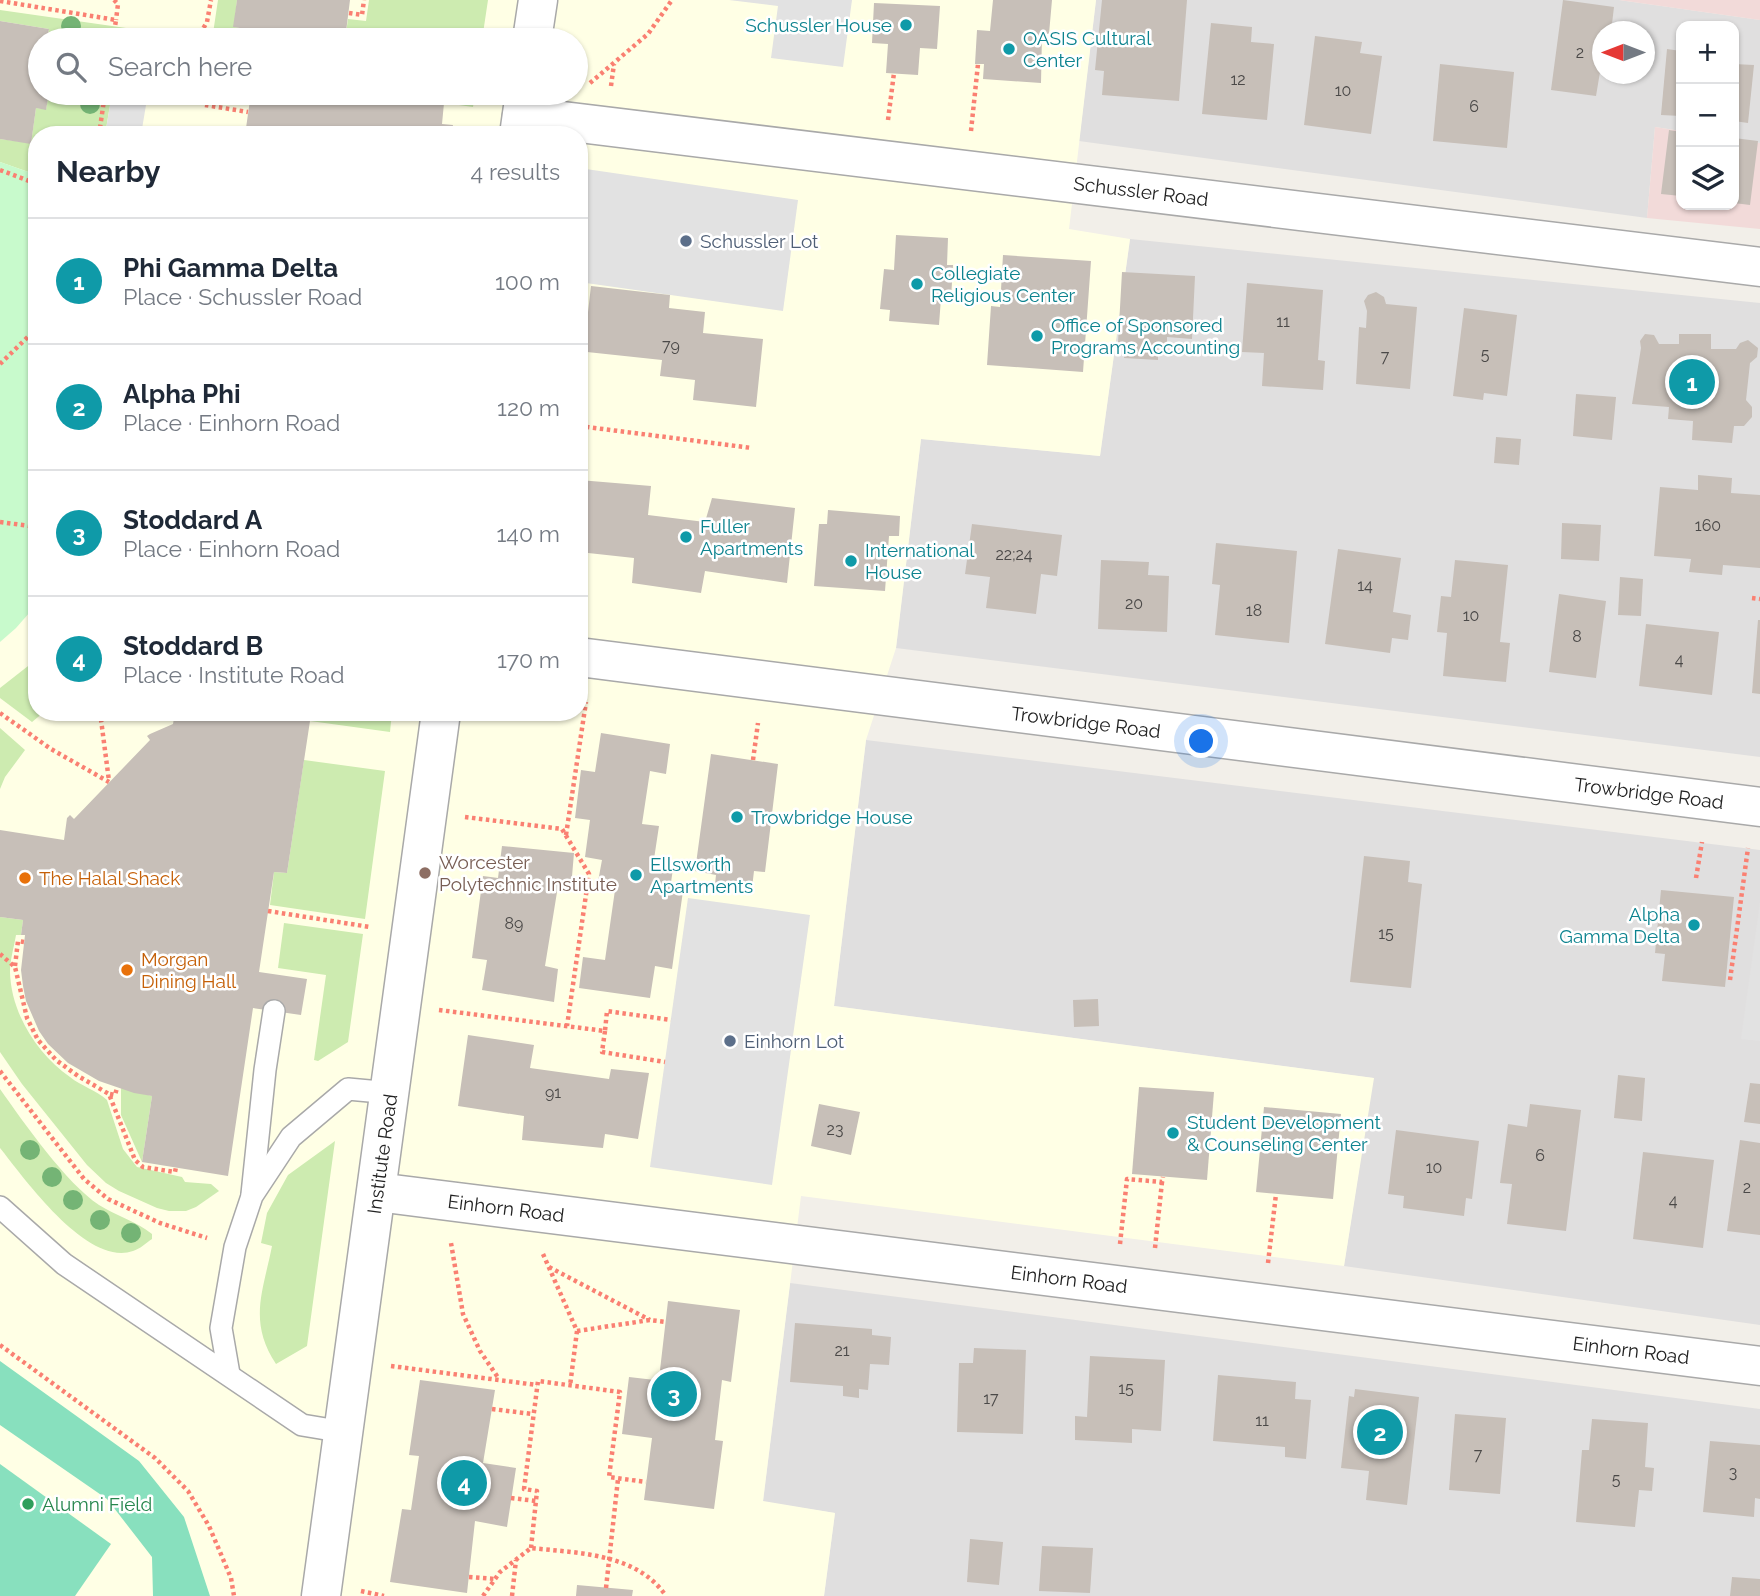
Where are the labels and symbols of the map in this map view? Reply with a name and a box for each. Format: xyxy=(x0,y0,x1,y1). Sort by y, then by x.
place label: Schussler House xyxy=(745,14,892,36)
marker: Schussler House xyxy=(898,17,914,33)
north arrow xyxy=(1592,21,1655,84)
place label: OASIS Cultural Center xyxy=(1023,27,1152,71)
marker: OASIS Cultural Center xyxy=(1001,41,1017,57)
house number: 2 xyxy=(1576,43,1584,62)
house number: 12 xyxy=(1230,70,1246,89)
house number: 10 xyxy=(1335,81,1351,100)
house number: 6 xyxy=(1469,97,1479,116)
street label: Schussler Road xyxy=(1072,172,1210,210)
place label: Schussler Lot xyxy=(700,230,819,252)
marker: Schussler Lot xyxy=(678,233,694,249)
place label: Collegiate Religious Center xyxy=(931,262,1076,306)
marker: Collegiate Religious Center xyxy=(909,276,925,292)
house number: 11 xyxy=(1276,312,1290,331)
place label: Office of Sponsored Programs Accounting xyxy=(1051,314,1240,358)
marker: Office of Sponsored Programs Accounting xyxy=(1029,328,1045,344)
house number: 79 xyxy=(662,336,680,355)
house number: 5 xyxy=(1481,345,1490,364)
house number: 7 xyxy=(1381,347,1390,366)
pin: 1 xyxy=(1669,356,1715,408)
place label: Fuller Apartments xyxy=(700,515,803,559)
house number: 160 xyxy=(1695,516,1721,535)
marker: Fuller Apartments xyxy=(678,529,694,545)
place label: International House xyxy=(865,539,975,583)
house number: 22;24 xyxy=(995,545,1033,564)
marker: International House xyxy=(843,553,859,569)
house number: 14 xyxy=(1357,576,1373,595)
house number: 20 xyxy=(1125,594,1143,613)
house number: 18 xyxy=(1246,601,1262,620)
house number: 10 xyxy=(1463,606,1479,625)
house number: 8 xyxy=(1572,627,1582,646)
house number: 4 xyxy=(1675,650,1684,669)
street label: Trowbridge Road xyxy=(1010,702,1162,742)
your location xyxy=(1184,724,1218,758)
street label: Trowbridge Road xyxy=(1573,773,1725,813)
place label: Trowbridge House xyxy=(751,806,913,828)
marker: Trowbridge House xyxy=(729,809,745,825)
place label: Worcester Polytechnic Institute xyxy=(439,851,617,895)
place label: Ellsworth Apartments xyxy=(650,853,753,897)
marker: Worcester Polytechnic Institute xyxy=(417,865,433,881)
place label: The Halal Shack xyxy=(39,867,180,889)
marker: Ellsworth Apartments xyxy=(628,867,644,883)
marker: The Halal Shack xyxy=(17,870,33,886)
place label: Alpha Gamma Delta xyxy=(1559,903,1680,947)
house number: 89 xyxy=(505,914,523,933)
marker: Alpha Gamma Delta xyxy=(1686,917,1702,933)
house number: 15 xyxy=(1378,924,1394,943)
place label: Morgan Dining Hall xyxy=(141,948,237,992)
marker: Morgan Dining Hall xyxy=(119,962,135,978)
place label: Einhorn Lot xyxy=(744,1030,845,1052)
marker: Einhorn Lot xyxy=(722,1033,738,1049)
house number: 91 xyxy=(545,1083,561,1102)
street label: Institute Road xyxy=(363,1093,401,1215)
place label: Student Development & Counseling Center xyxy=(1187,1111,1381,1155)
house number: 23 xyxy=(827,1120,843,1139)
marker: Student Development & Counseling Center xyxy=(1165,1125,1181,1141)
house number: 6 xyxy=(1535,1146,1545,1165)
house number: 10 xyxy=(1426,1158,1442,1177)
house number: 2 xyxy=(1743,1178,1751,1197)
street label: Einhorn Road xyxy=(446,1190,566,1226)
house number: 4 xyxy=(1669,1191,1678,1210)
street label: Einhorn Road xyxy=(1009,1261,1129,1297)
street label: Einhorn Road xyxy=(1571,1332,1691,1368)
house number: 21 xyxy=(834,1341,850,1360)
pin: 3 xyxy=(651,1368,697,1420)
house number: 15 xyxy=(1118,1379,1134,1398)
house number: 17 xyxy=(983,1389,999,1408)
pin: 2 xyxy=(1357,1406,1403,1458)
house number: 11 xyxy=(1255,1411,1269,1430)
house number: 7 xyxy=(1474,1445,1483,1464)
pin: 4 xyxy=(441,1457,487,1509)
house number: 3 xyxy=(1729,1463,1737,1482)
house number: 5 xyxy=(1612,1470,1621,1489)
place label: Alumni Field xyxy=(42,1493,152,1515)
marker: Alumni Field xyxy=(20,1496,36,1512)

